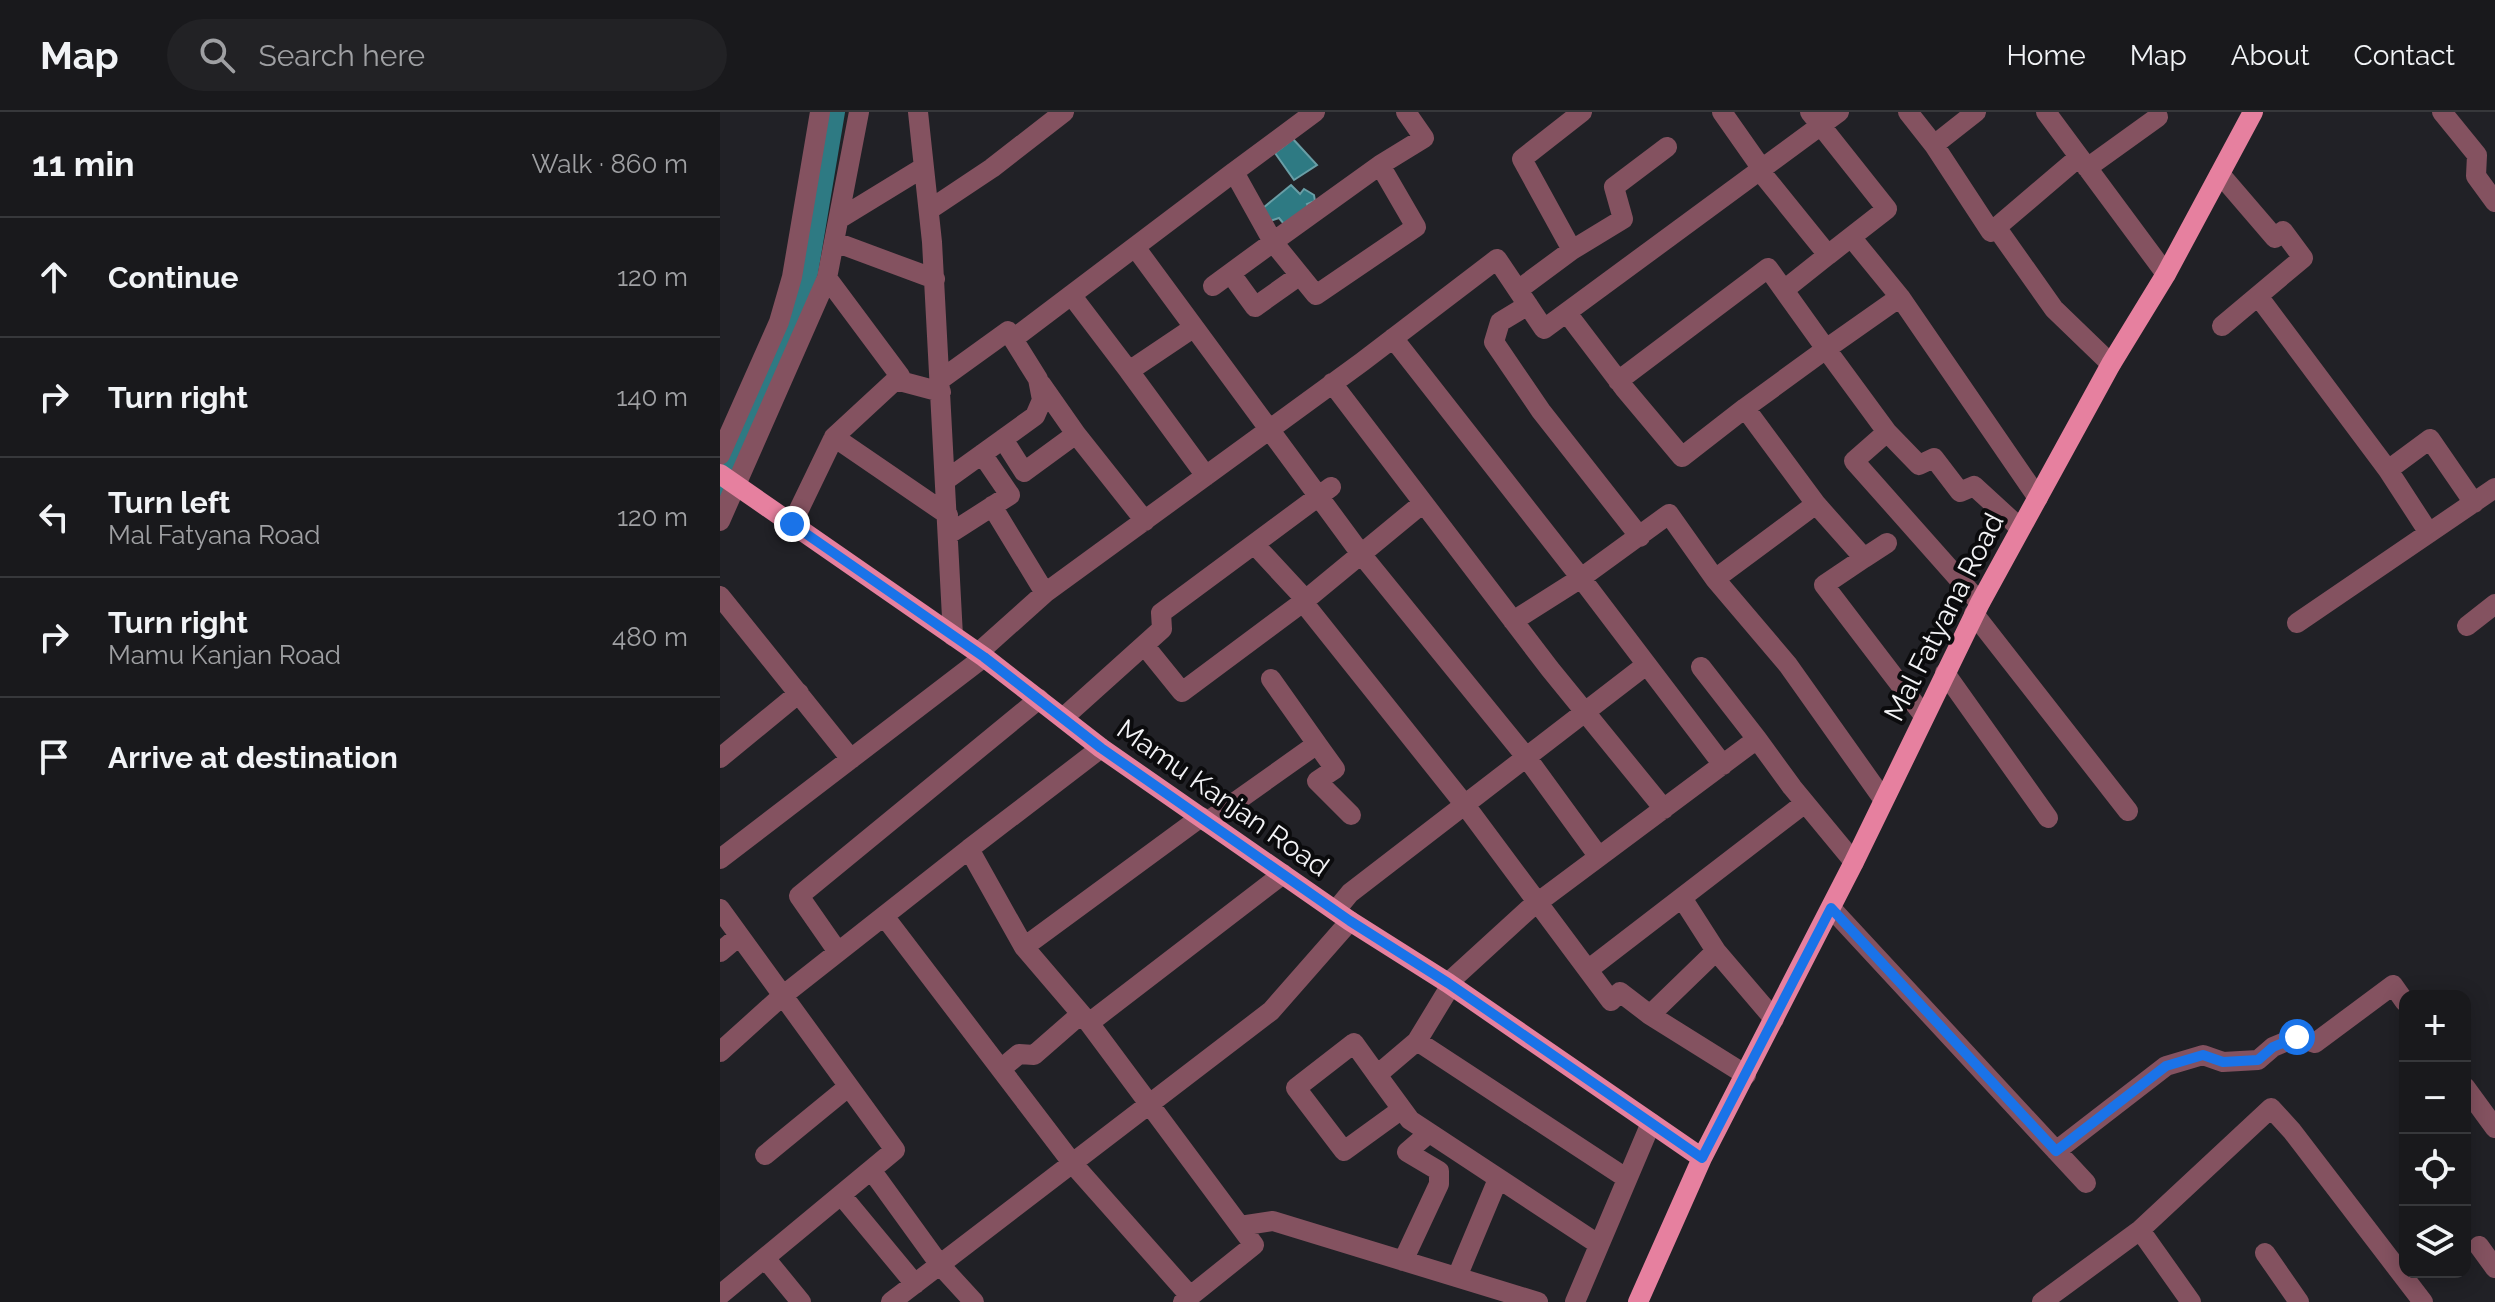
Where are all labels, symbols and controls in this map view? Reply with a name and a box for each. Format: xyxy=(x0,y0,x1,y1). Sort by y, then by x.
search box xyxy=(167,19,727,91)
text: Map xyxy=(40,33,119,78)
icon: search xyxy=(195,33,239,77)
text: Search here xyxy=(259,38,425,73)
text: Home xyxy=(2006,39,2086,72)
text: Map xyxy=(2130,39,2187,72)
text: About xyxy=(2231,39,2310,72)
text: Contact xyxy=(2354,39,2455,72)
text: 11 min xyxy=(32,144,135,184)
text: Walk · 860 m xyxy=(531,149,688,179)
icon: ahead xyxy=(32,255,76,299)
text: Continue xyxy=(108,260,239,295)
text: 120 m xyxy=(617,262,688,292)
icon: right xyxy=(32,375,76,419)
text: Turn right xyxy=(108,380,248,415)
text: 140 m xyxy=(616,382,688,412)
text: Turn left xyxy=(108,485,230,520)
icon: left xyxy=(32,495,76,539)
text: 120 m xyxy=(617,502,688,532)
route end xyxy=(774,506,810,542)
street label: Mal Fatyana Road xyxy=(1877,508,2011,726)
text: Mal Fatyana Road xyxy=(108,520,320,550)
text: Turn right xyxy=(108,605,248,640)
icon: right xyxy=(32,615,76,659)
text: 480 m xyxy=(612,622,688,652)
text: Mamu Kanjan Road xyxy=(108,640,341,670)
street label: Mamu Kanjan Road xyxy=(1111,713,1335,883)
icon: arrive xyxy=(32,735,76,779)
text: Arrive at destination xyxy=(108,740,398,775)
map controls xyxy=(2399,990,2471,1278)
button: + xyxy=(2399,990,2471,1062)
route start xyxy=(2279,1019,2315,1055)
button: − xyxy=(2399,1062,2471,1134)
button: locate xyxy=(2399,1134,2471,1206)
button: layers xyxy=(2399,1206,2471,1278)

